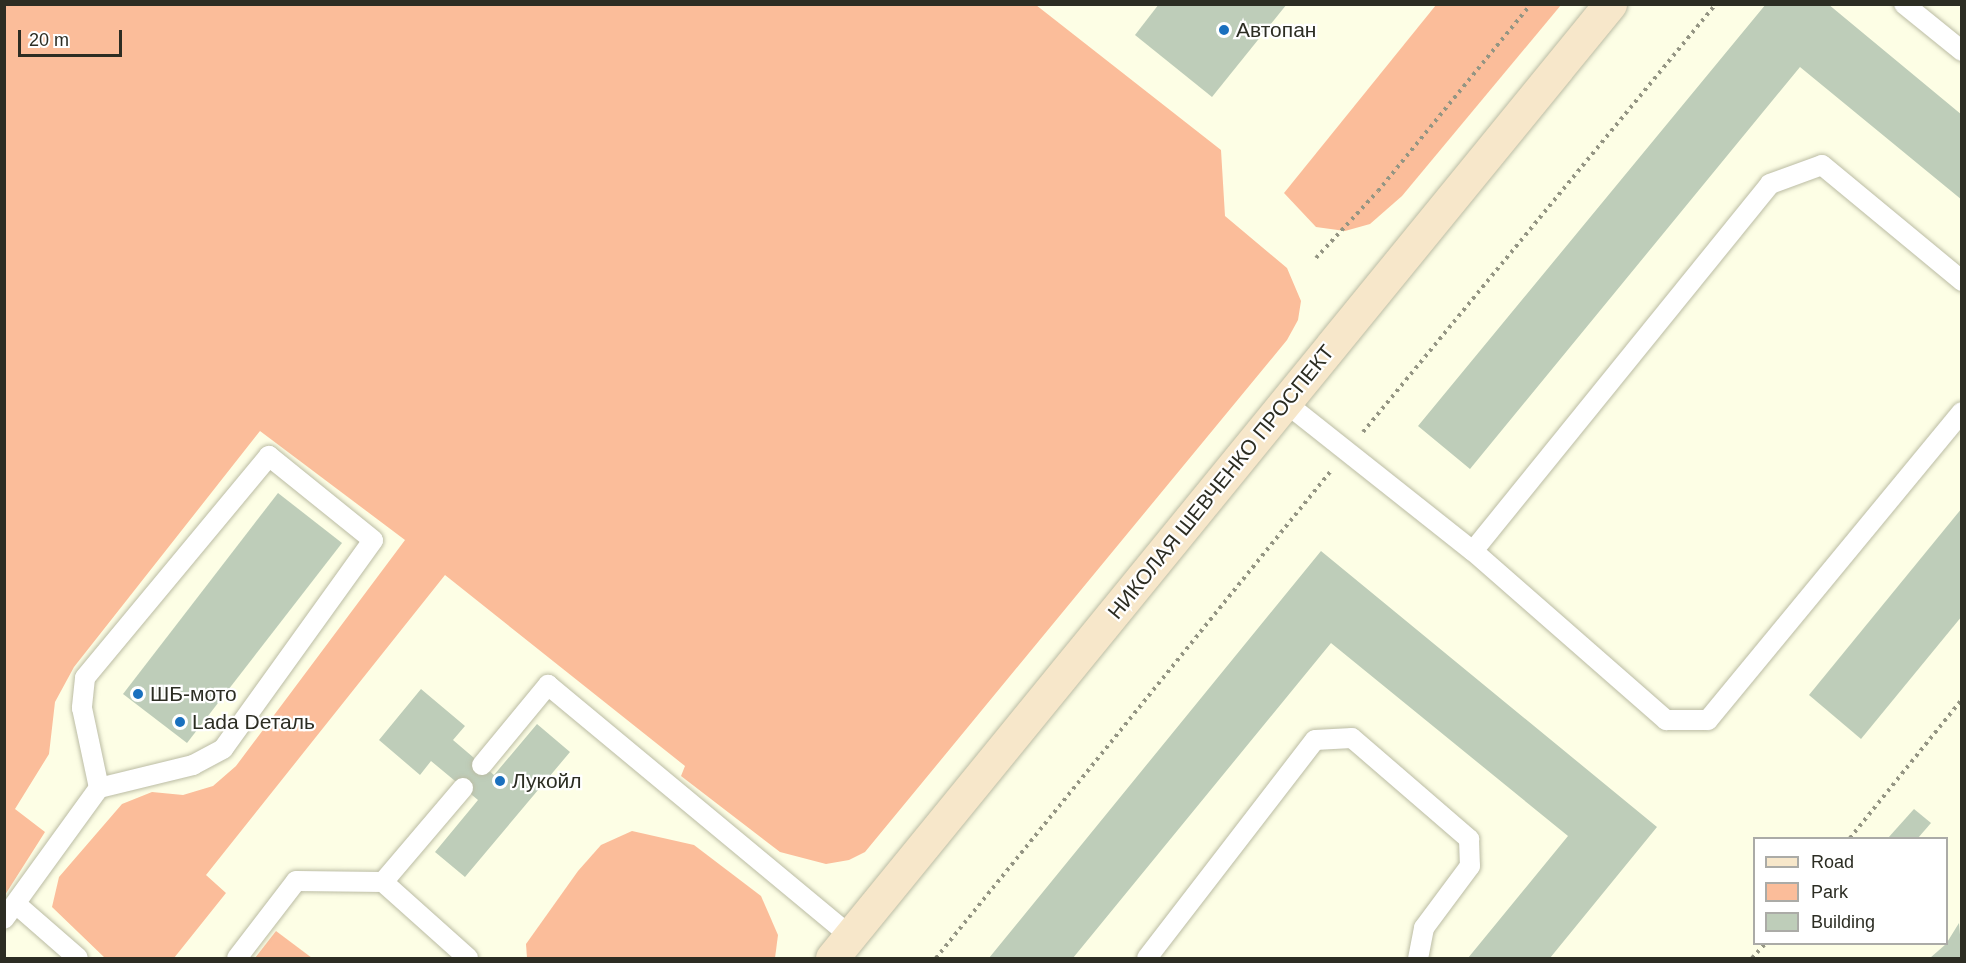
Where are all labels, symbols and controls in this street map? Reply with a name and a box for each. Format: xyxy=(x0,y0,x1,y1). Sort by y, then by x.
place label: Автопан xyxy=(1236,17,1316,43)
scale bar xyxy=(21,18,124,56)
marker: Автопан xyxy=(1217,23,1231,37)
text: 20 m xyxy=(29,30,69,50)
street label: НИКОЛАЯ ШЕВЧЕНКО ПРОСПЕКТ xyxy=(1103,340,1339,624)
place label: ШБ-мото xyxy=(150,681,237,707)
marker: ШБ-мото xyxy=(131,687,145,701)
place label: Lada Dеталь xyxy=(192,709,315,735)
marker: Lada Dеталь xyxy=(173,715,187,729)
place label: Лукойл xyxy=(512,768,582,794)
marker: Лукойл xyxy=(493,774,507,788)
legend xyxy=(1753,837,1948,945)
text: Road xyxy=(1811,852,1854,872)
text: Park xyxy=(1811,882,1848,902)
text: Building xyxy=(1811,912,1875,932)

